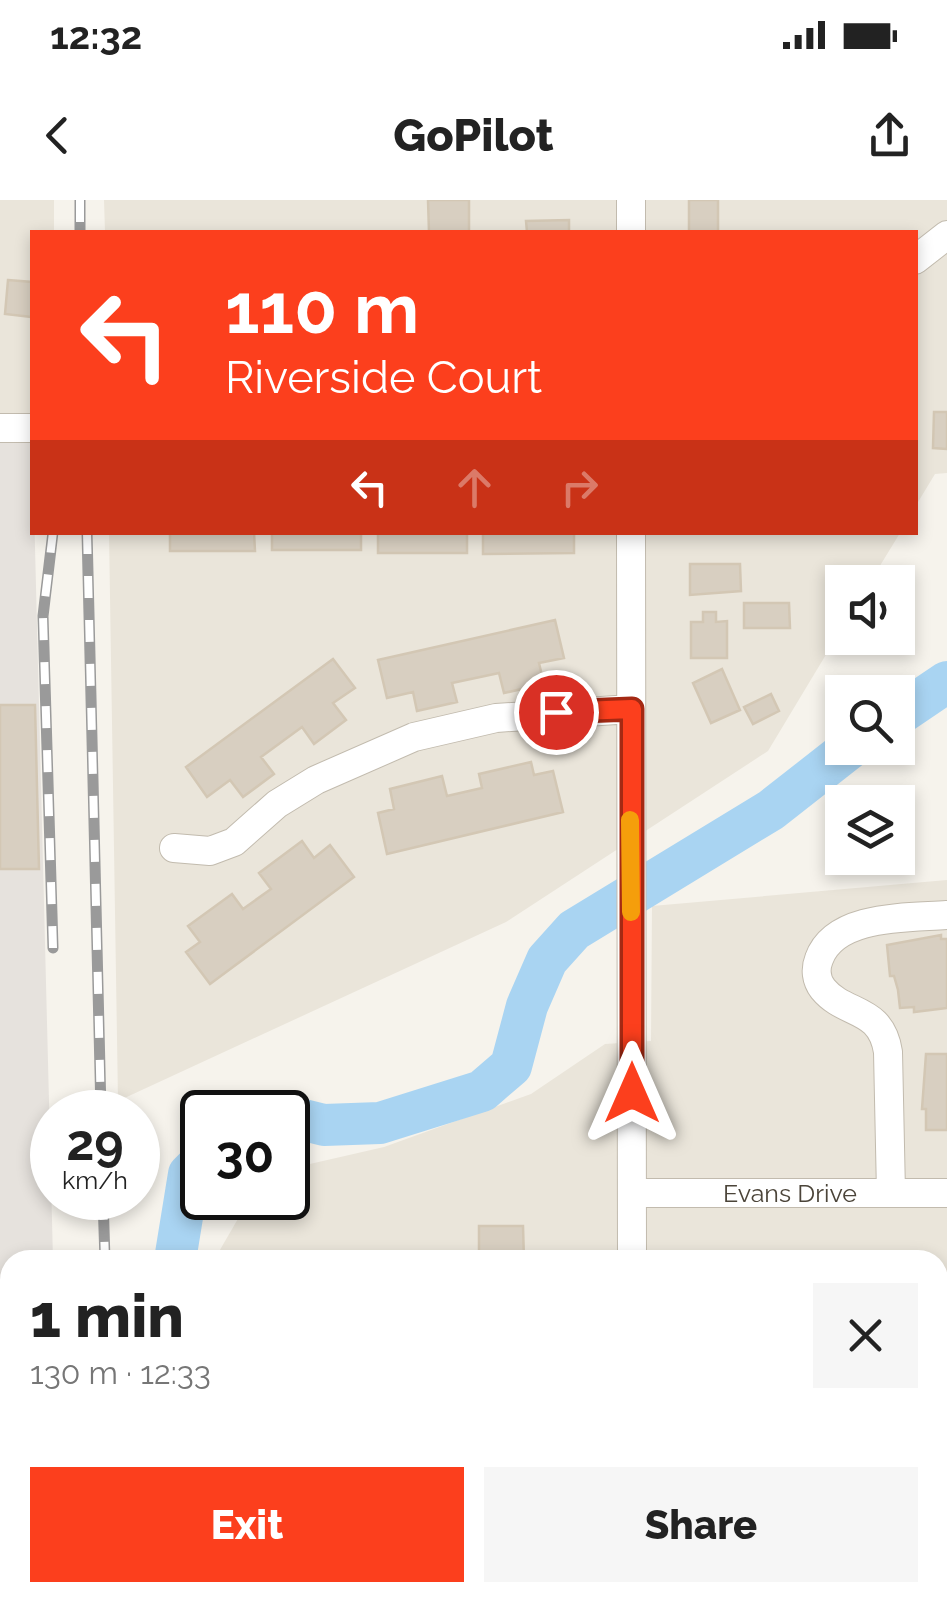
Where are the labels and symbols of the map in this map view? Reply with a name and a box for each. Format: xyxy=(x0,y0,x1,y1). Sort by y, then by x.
pin xyxy=(514,670,599,755)
position arrow xyxy=(580,1041,684,1145)
speed limit sign: 30 xyxy=(180,1090,310,1220)
street label: Evans Drive xyxy=(723,1178,857,1208)

